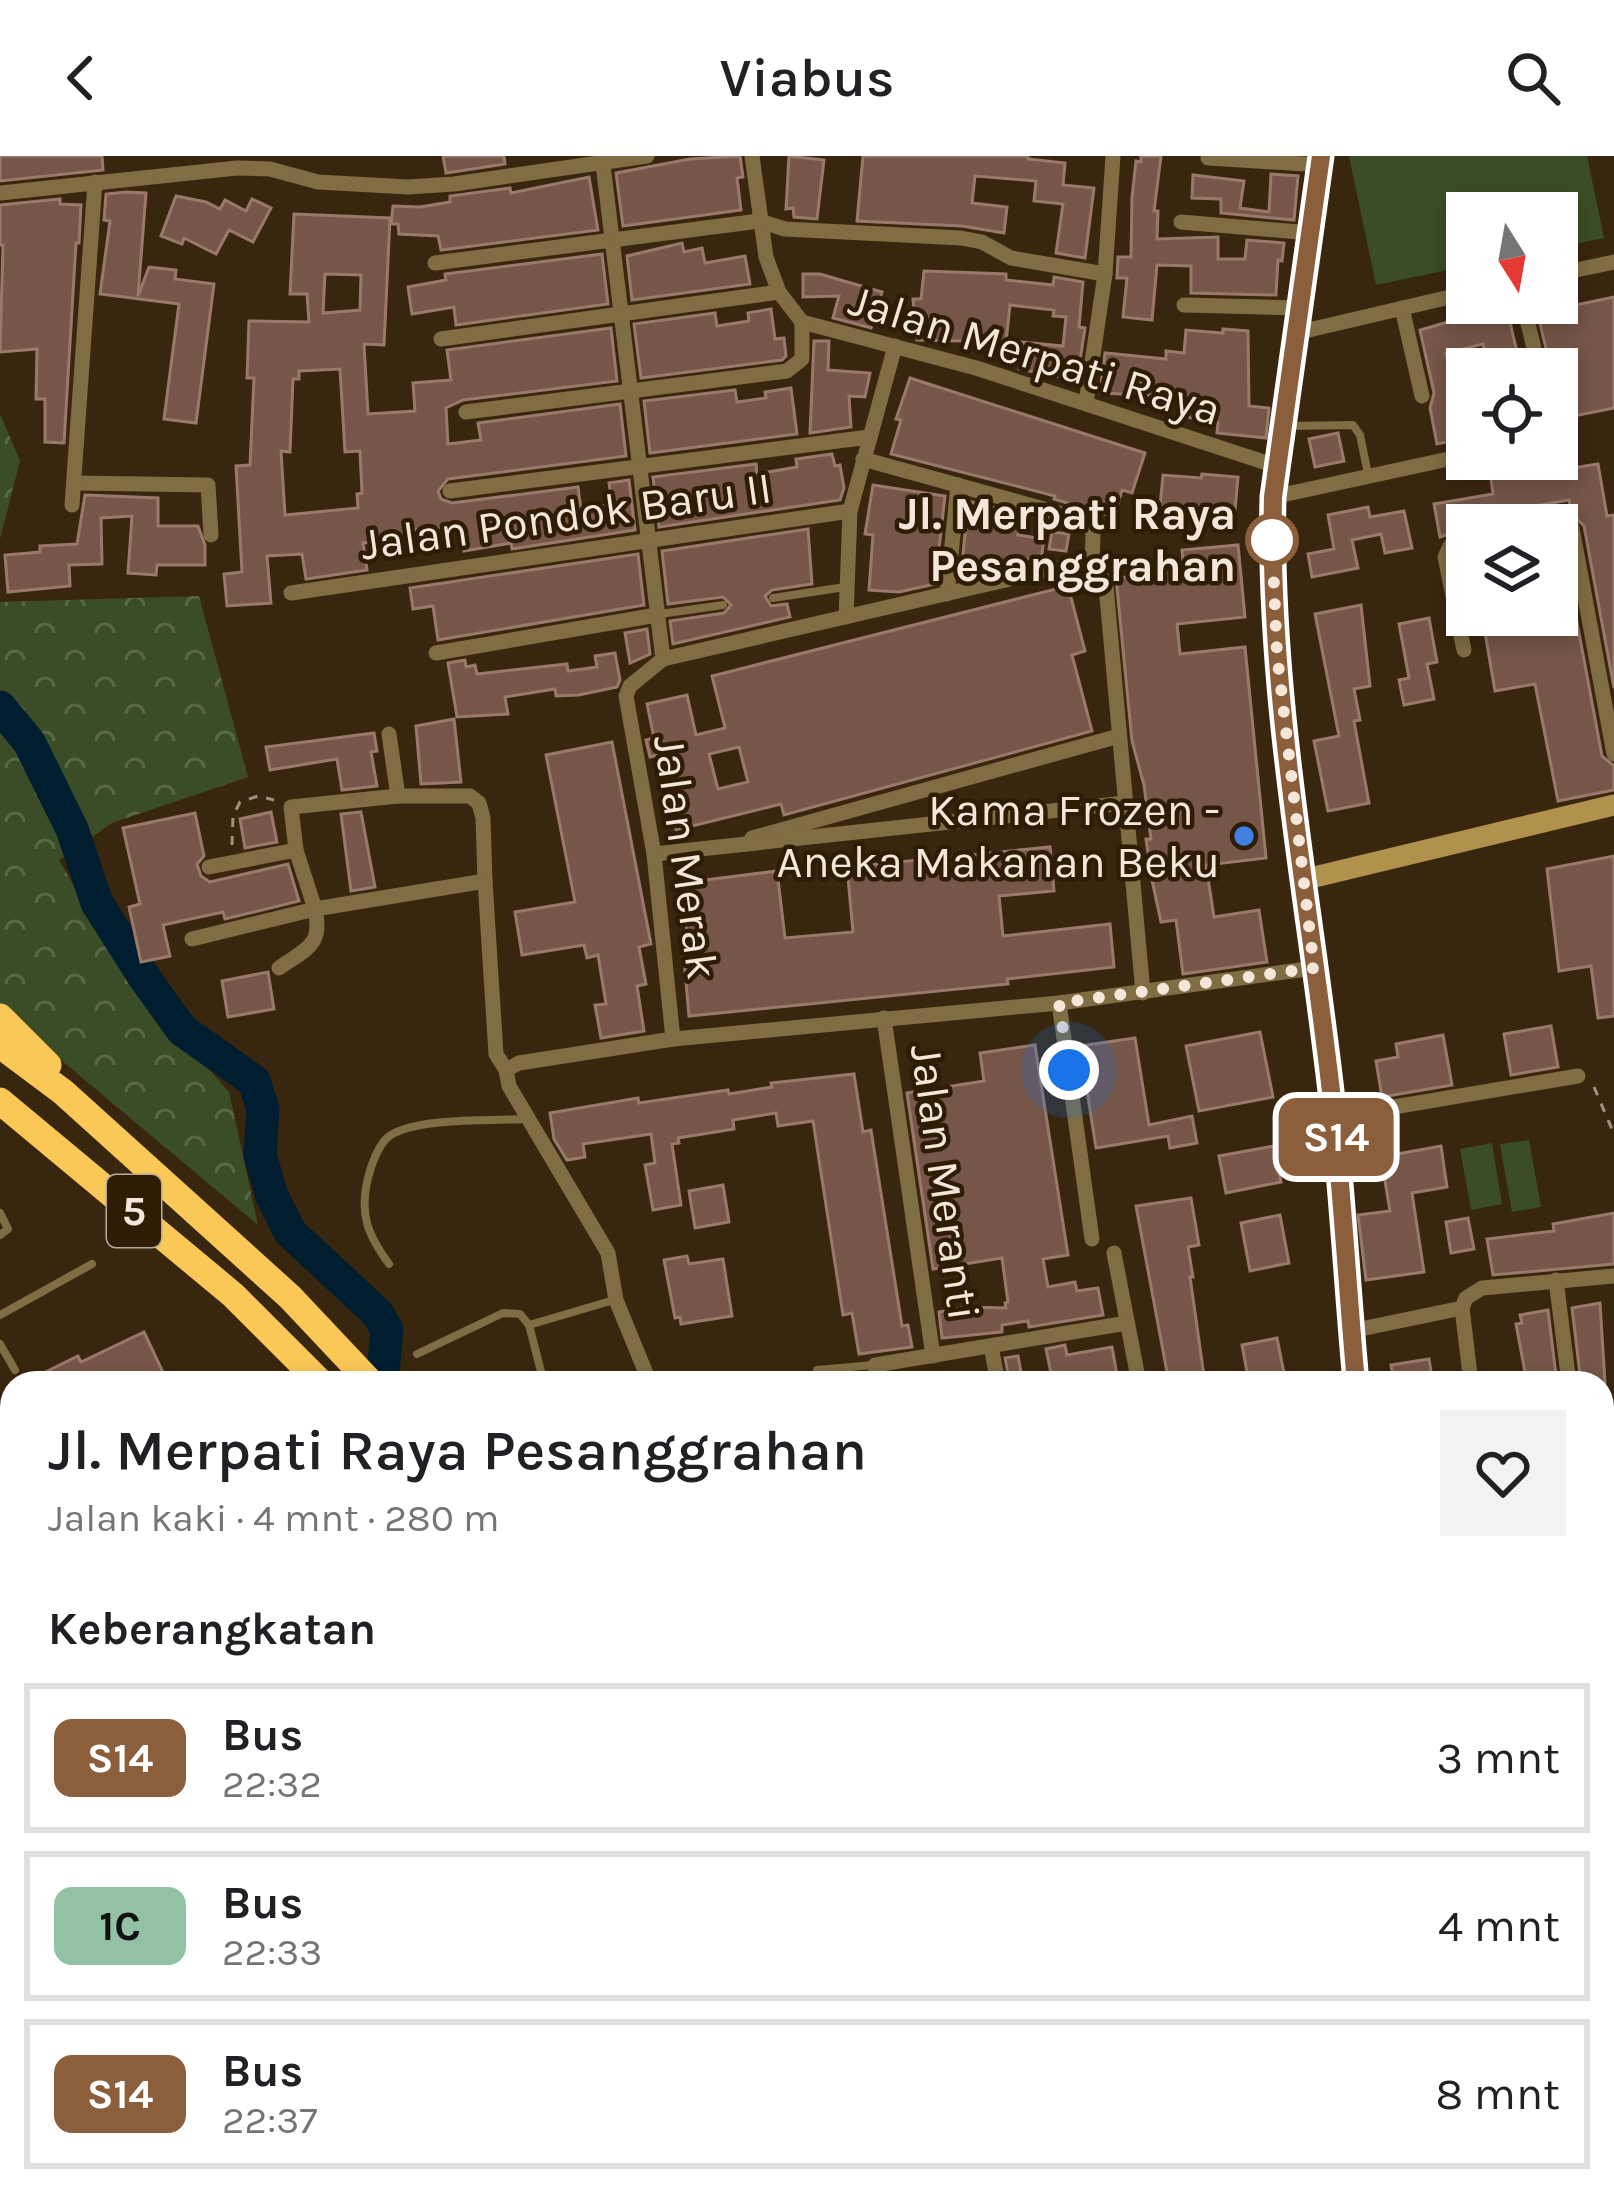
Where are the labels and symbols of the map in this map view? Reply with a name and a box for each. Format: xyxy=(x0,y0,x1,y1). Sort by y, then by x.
north arrow xyxy=(1446,192,1578,324)
street label: Jalan Merpati Raya xyxy=(843,274,1227,437)
street label: Jalan Pondok Baru II xyxy=(357,461,775,571)
place label: Jl. Merpati Raya Pesanggrahan xyxy=(898,488,1236,593)
marker: Jl. Merpati Raya Pesanggrahan xyxy=(1247,515,1297,565)
street label: Jalan Merak xyxy=(643,732,729,982)
place label: Kama Frozen - Aneka Makanan Beku xyxy=(777,784,1220,888)
marker: Kama Frozen - Aneka Makanan Beku xyxy=(1231,823,1257,849)
your location xyxy=(1039,1040,1099,1100)
street label: Jalan Meranti xyxy=(900,1041,990,1323)
line badge: S14 xyxy=(1267,1098,1405,1176)
road number: 5 xyxy=(107,1175,161,1247)

